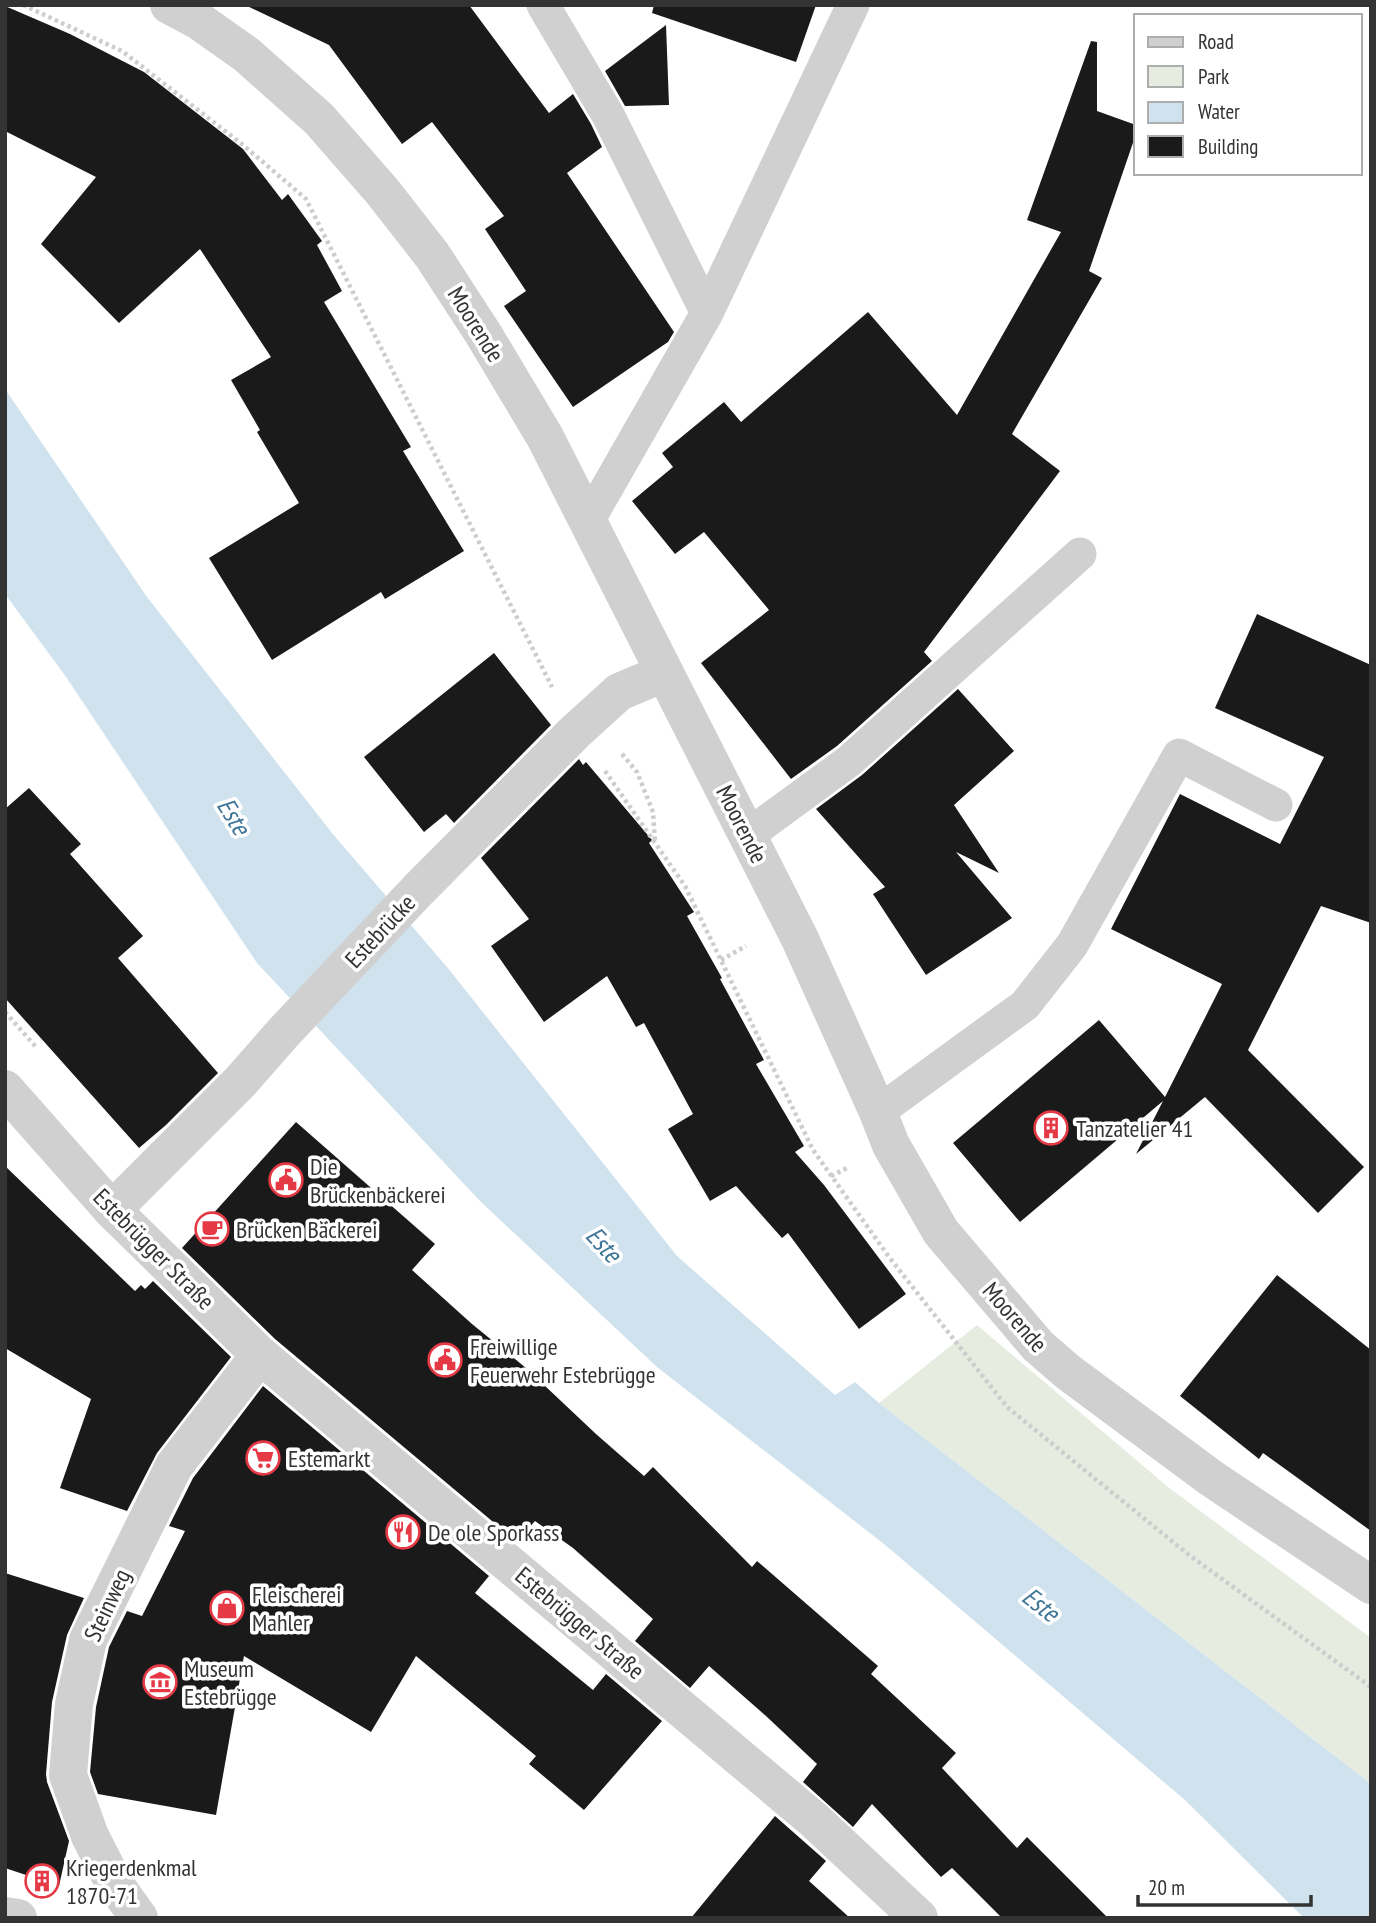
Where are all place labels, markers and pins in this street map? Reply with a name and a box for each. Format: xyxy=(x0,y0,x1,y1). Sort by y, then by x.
building icon: Tanzatelier 41 xyxy=(1032,1109,1070,1147)
place label: Tanzatelier 41 xyxy=(1076,1113,1193,1144)
place label: Die Brückenbäckerei xyxy=(310,1151,446,1210)
public building icon: Die Brückenbäckerei xyxy=(267,1161,305,1199)
cafe icon: Brücken Bäckerei xyxy=(193,1210,231,1248)
place label: Brücken Bäckerei xyxy=(236,1214,378,1245)
place label: Freiwillige Feuerwehr Estebrügge xyxy=(470,1331,656,1390)
public building icon: Freiwillige Feuerwehr Estebrügge xyxy=(426,1341,464,1379)
supermarket icon: Estemarkt xyxy=(244,1439,282,1477)
place label: Estemarkt xyxy=(288,1443,371,1474)
restaurant icon: De ole Sporkass xyxy=(384,1513,422,1551)
place label: De ole Sporkass xyxy=(428,1517,559,1548)
place label: Fleischerei Mahler xyxy=(252,1579,341,1638)
shop icon: Fleischerei Mahler xyxy=(208,1589,246,1627)
place label: Museum Estebrügge xyxy=(184,1653,277,1712)
museum icon: Museum Estebrügge xyxy=(141,1663,179,1701)
place label: Kriegerdenkmal 1870-71 xyxy=(66,1852,197,1911)
building icon: Kriegerdenkmal 1870-71 xyxy=(23,1862,61,1900)

